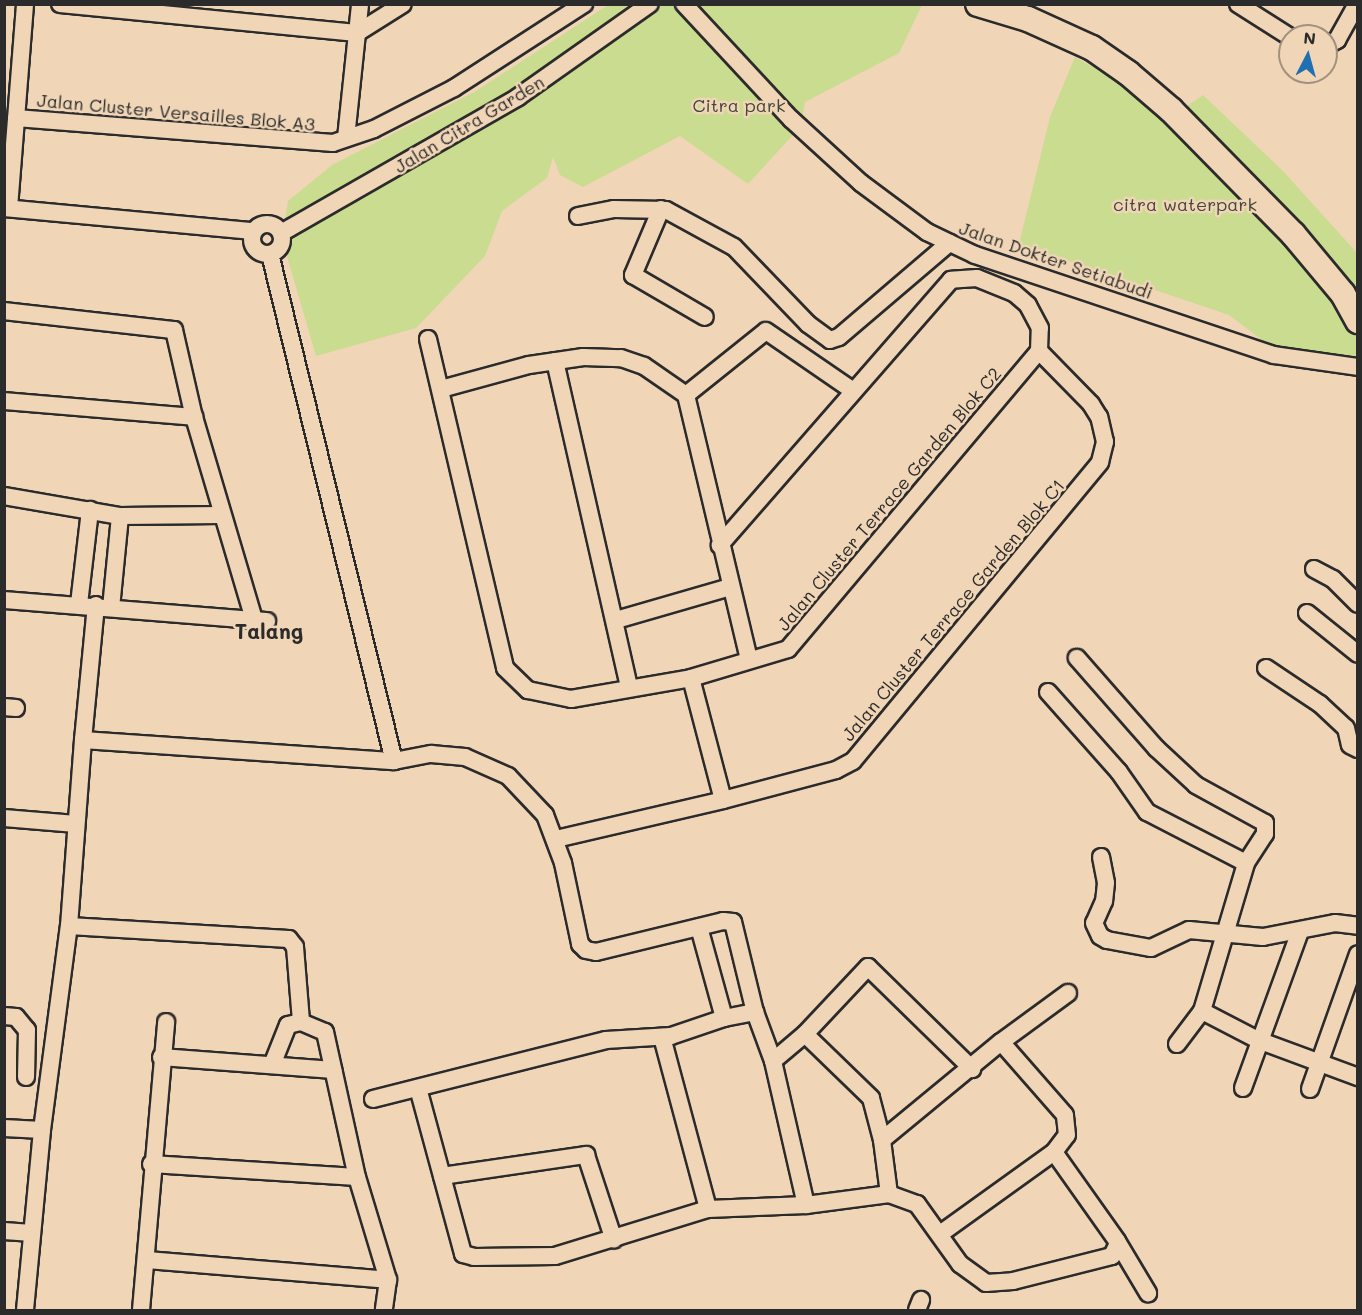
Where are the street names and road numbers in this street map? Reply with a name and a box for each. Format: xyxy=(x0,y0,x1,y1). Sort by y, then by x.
street label: Jalan Citra Garden xyxy=(390,71,548,177)
street label: Jalan Cluster Versailles Blok A3 xyxy=(36,89,316,135)
street label: Jalan Dokter Setiabudi xyxy=(956,217,1156,303)
street label: Jalan Cluster Terrace Garden Blok C2 xyxy=(772,363,1006,635)
street label: Jalan Cluster Terrace Garden Blok C1 xyxy=(837,475,1069,745)

